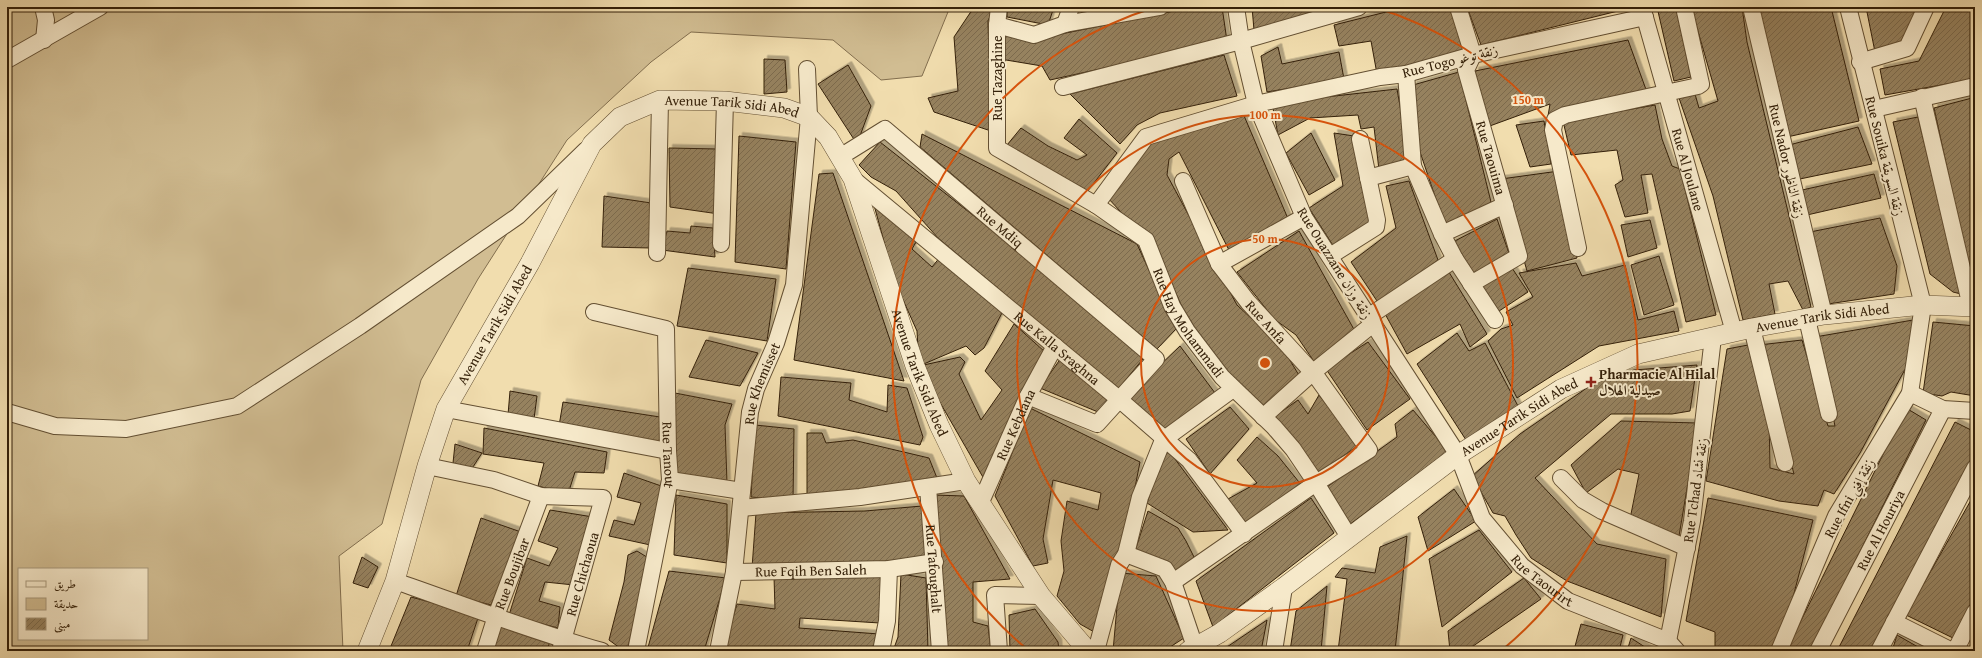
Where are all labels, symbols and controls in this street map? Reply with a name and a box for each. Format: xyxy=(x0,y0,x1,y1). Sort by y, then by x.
street label: Rue Tazaghine xyxy=(987,35,1007,121)
street label: Rue Togo زنقة توغو xyxy=(1400,39,1500,83)
street label: Avenue Tarik Sidi Abed xyxy=(664,90,802,123)
text: 150 m xyxy=(1512,91,1545,108)
street label: Rue Souika زنقة السويقة xyxy=(1860,94,1910,218)
street label: Rue Nador زنقة الناظور xyxy=(1764,102,1810,220)
text: 100 m xyxy=(1249,106,1282,123)
street label: Rue Taouima xyxy=(1471,118,1511,197)
street label: Rue Al Joulane xyxy=(1667,126,1709,214)
street label: Rue Mdiq xyxy=(972,201,1028,253)
street label: Rue Ouazzane زنقة وزان xyxy=(1292,203,1378,323)
text: 50 m xyxy=(1252,230,1278,247)
street label: Avenue Tarik Sidi Abed xyxy=(452,261,537,388)
street label: Rue Hay Mohammadi xyxy=(1148,265,1229,382)
street label: Rue Anfa xyxy=(1241,296,1291,349)
street label: Avenue Tarik Sidi Abed xyxy=(1754,298,1891,337)
street label: Avenue Tarik Sidi Abed xyxy=(887,306,953,440)
street label: Rue Kalla Sraghna xyxy=(1010,306,1105,390)
street label: Rue Khemisset xyxy=(739,339,785,425)
centre of rings xyxy=(1258,356,1272,370)
place label: Pharmacie Al Hilal صيدلية الهلال xyxy=(1599,364,1716,400)
street label: Avenue Tarik Sidi Abed xyxy=(1456,373,1581,461)
marker: Pharmacie Al Hilal صيدلية الهلال xyxy=(1586,377,1596,387)
street label: Rue Kebdana xyxy=(991,385,1040,463)
street label: Rue Tanout xyxy=(658,421,680,490)
street label: Rue Tchad زنقة نشاد xyxy=(1678,436,1712,544)
street label: Rue Ifni زنقة إفني xyxy=(1819,455,1882,543)
street label: Rue Al Houriya xyxy=(1851,486,1910,574)
street label: Rue Tafoughalt xyxy=(921,524,947,614)
street label: Rue Chichaoua xyxy=(560,529,604,618)
street label: Rue Boujibar xyxy=(489,535,535,612)
street label: Rue Taourirt xyxy=(1506,550,1576,612)
street label: Rue Fqih Ben Saleh xyxy=(755,559,867,582)
legend xyxy=(18,568,148,640)
text: طريق xyxy=(54,575,76,592)
text: حديقة xyxy=(54,595,78,612)
text: مبنى xyxy=(54,615,70,633)

